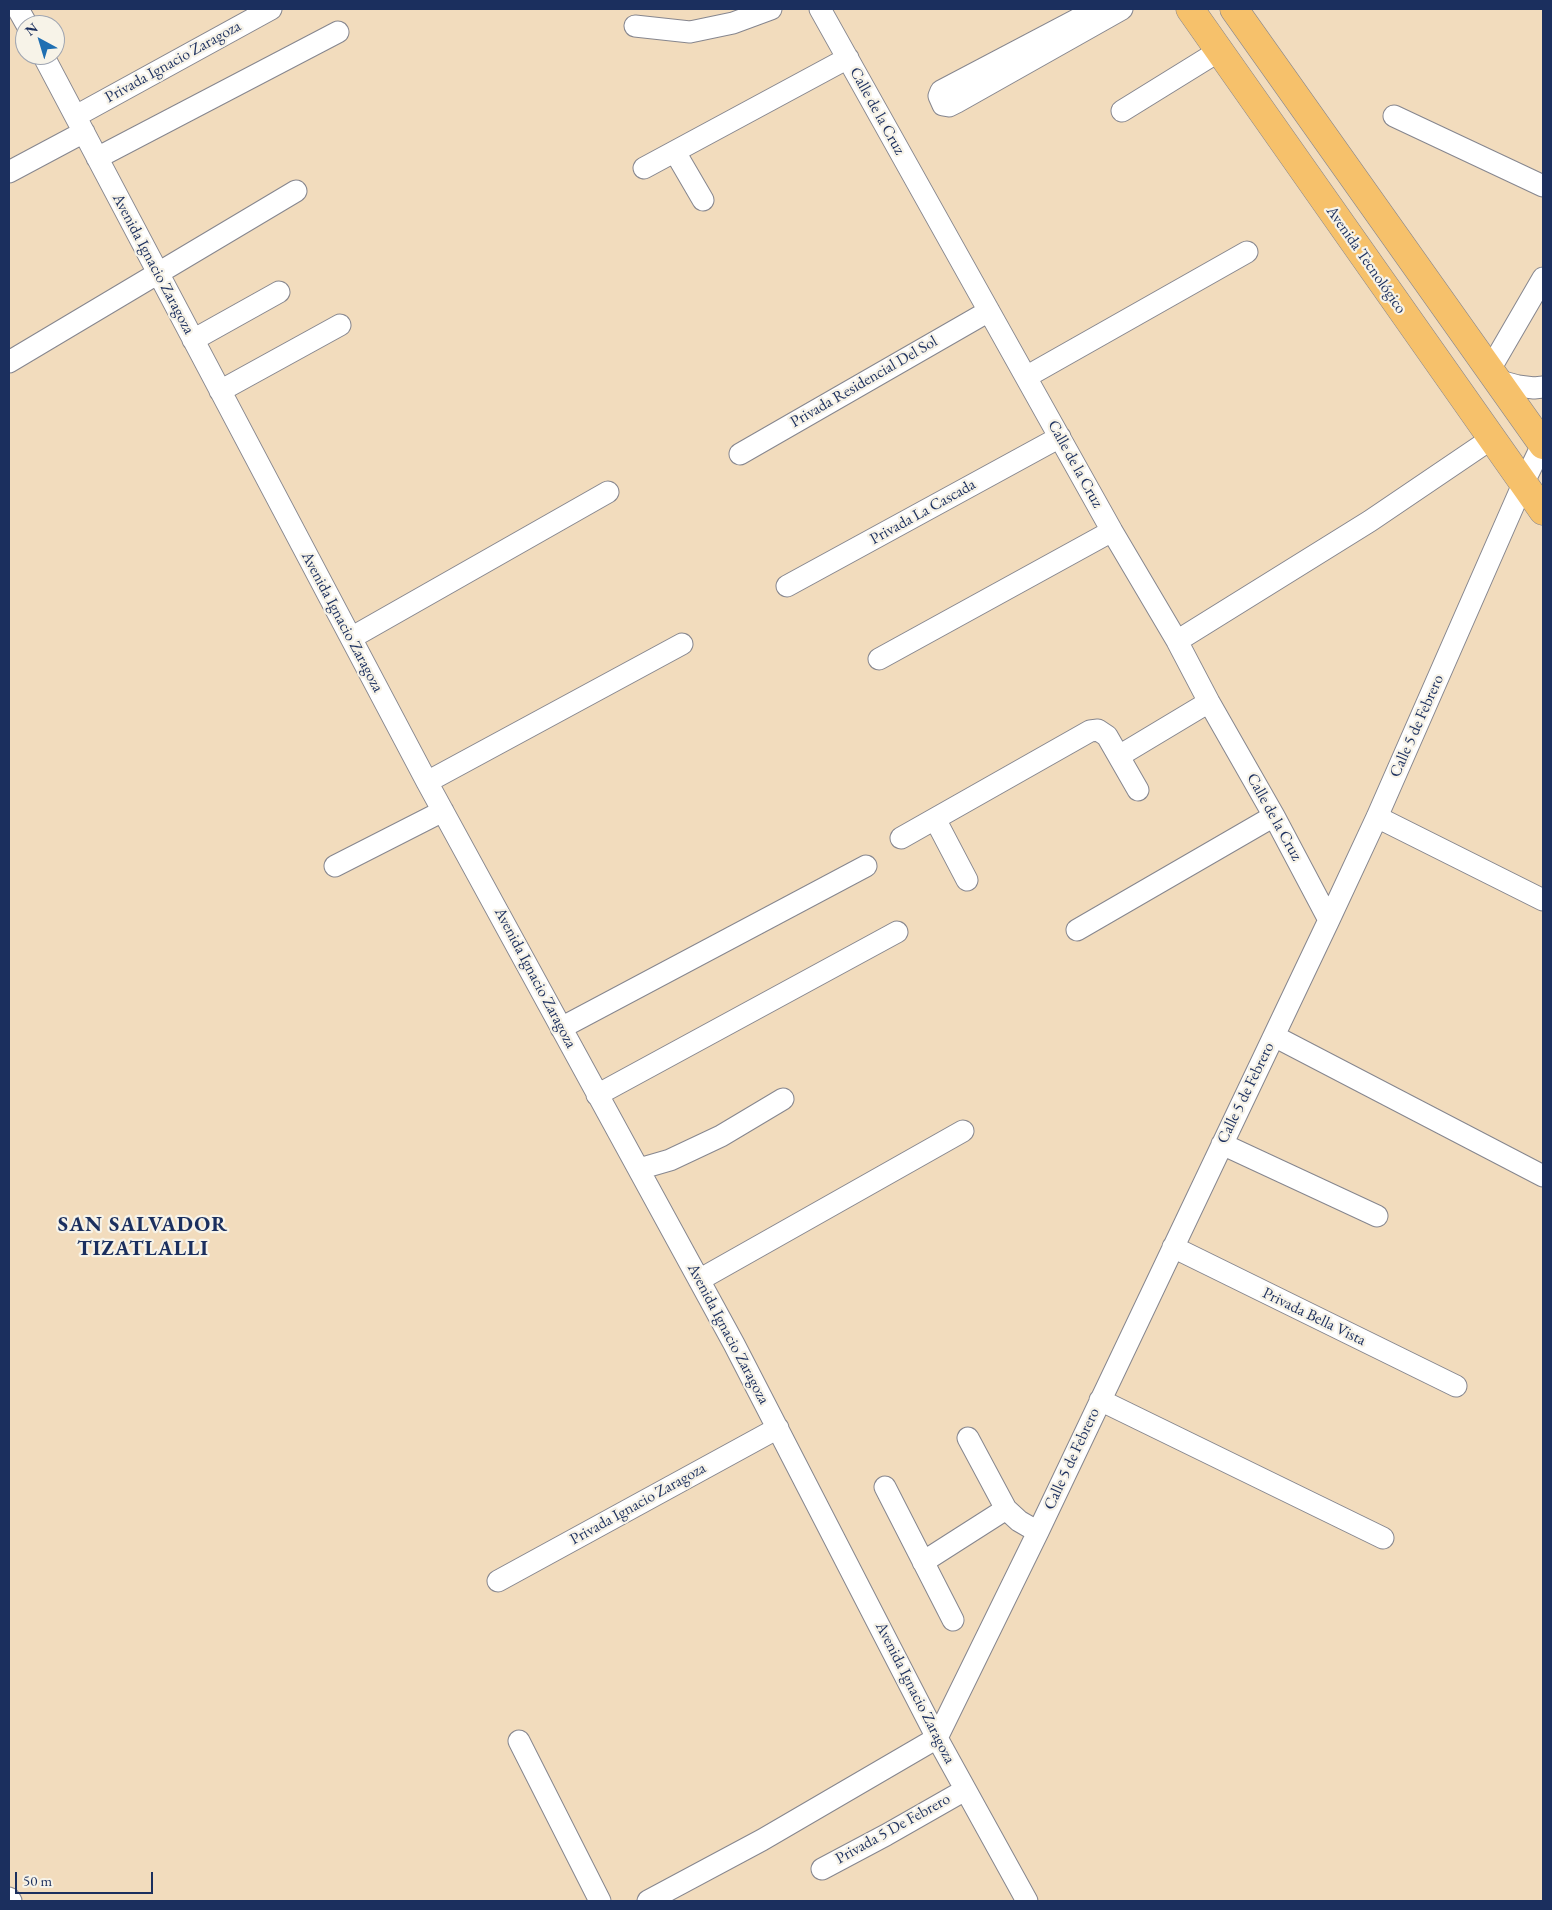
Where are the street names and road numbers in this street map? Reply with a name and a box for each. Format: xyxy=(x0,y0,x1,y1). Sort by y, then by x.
street label: Privada Ignacio Zaragoza xyxy=(102,17,244,107)
street label: Calle de la Cruz xyxy=(845,64,909,158)
street label: Avenida Ignacio Zaragoza xyxy=(108,190,198,338)
street label: Avenida Tecnológico xyxy=(1322,202,1410,318)
street label: Privada Residencial Del Sol xyxy=(787,332,941,432)
street label: Calle de la Cruz xyxy=(1043,417,1107,511)
street label: Privada La Cascada xyxy=(867,475,979,549)
street label: Avenida Ignacio Zaragoza xyxy=(297,548,387,696)
street label: Calle 5 de Febrero xyxy=(1386,672,1448,780)
street label: Calle de la Cruz xyxy=(1242,770,1306,864)
street label: Avenida Ignacio Zaragoza xyxy=(490,904,580,1052)
street label: Calle 5 de Febrero xyxy=(1213,1039,1279,1147)
street label: Avenida Ignacio Zaragoza xyxy=(683,1260,773,1408)
street label: Privada Bella Vista xyxy=(1259,1284,1369,1350)
street label: Calle 5 de Febrero xyxy=(1040,1405,1104,1513)
street label: Privada Ignacio Zaragoza xyxy=(567,1459,709,1549)
street label: Avenida Ignacio Zaragoza xyxy=(871,1619,959,1767)
street label: Privada 5 De Febrero xyxy=(832,1789,954,1869)

